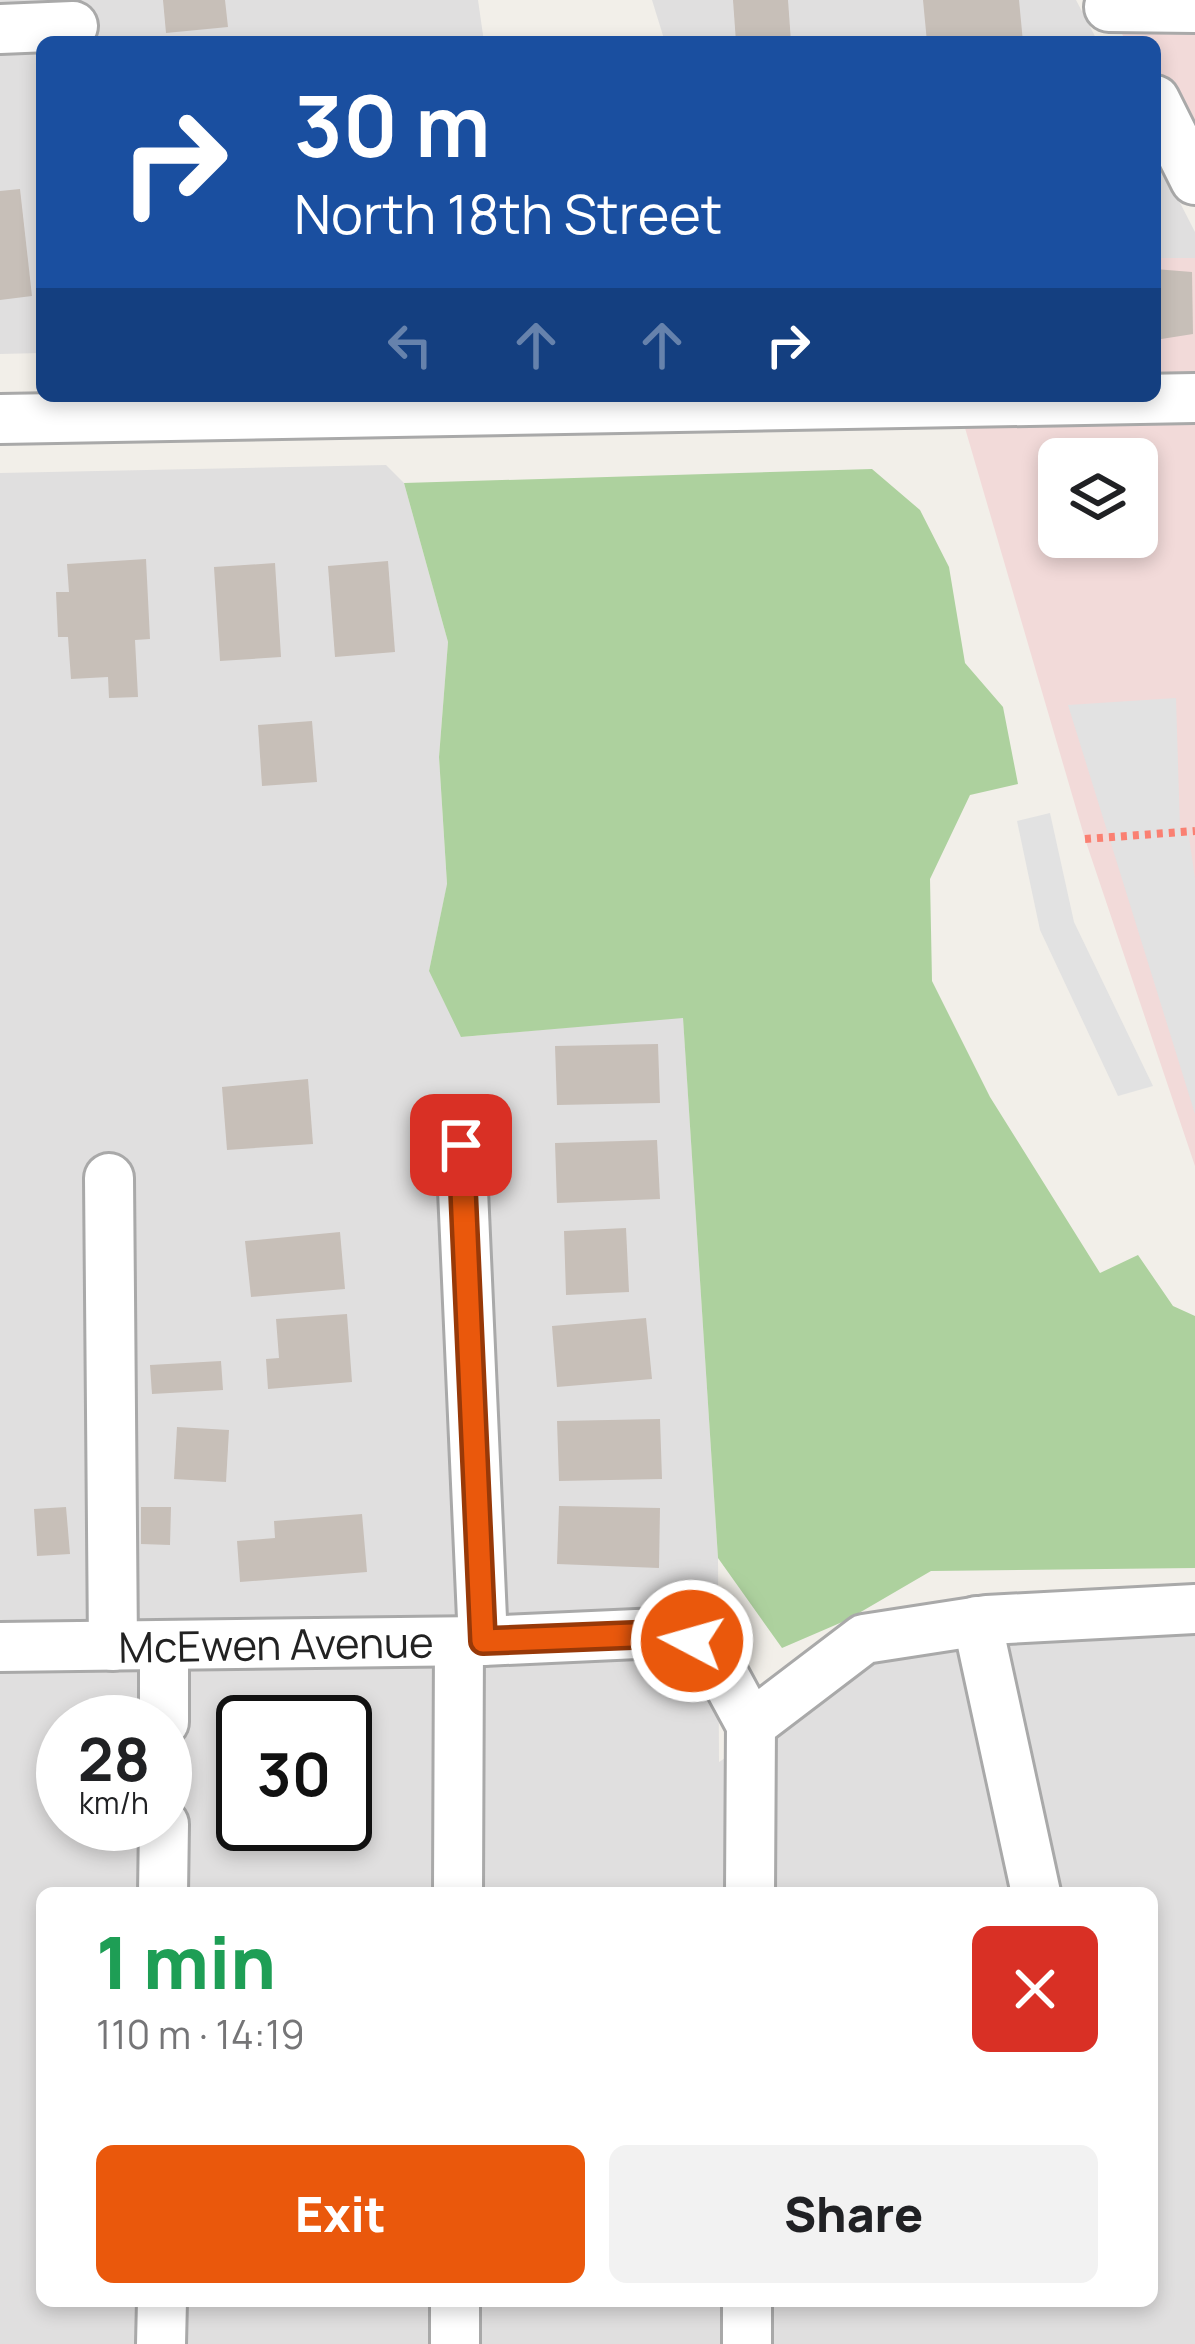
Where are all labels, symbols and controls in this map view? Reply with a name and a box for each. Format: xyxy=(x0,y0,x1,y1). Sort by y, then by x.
text: 30 m xyxy=(294,67,490,182)
icon: right xyxy=(96,84,252,240)
text: North 18th Street xyxy=(294,176,722,250)
icon: left xyxy=(377,312,443,378)
icon: ahead xyxy=(503,312,569,378)
icon: ahead xyxy=(629,312,695,378)
icon: right xyxy=(755,312,821,378)
map controls xyxy=(1038,438,1158,558)
button: layers xyxy=(1038,438,1158,558)
pin xyxy=(410,1094,512,1196)
icon: arrive xyxy=(428,1112,494,1178)
position arrow xyxy=(629,1578,755,1704)
street label: McEwen Avenue xyxy=(118,1612,434,1676)
speed limit sign: 30 xyxy=(216,1695,372,1851)
text: 28 xyxy=(78,1717,150,1799)
text: km/h xyxy=(79,1782,149,1823)
text: 1 min xyxy=(96,1912,276,2011)
button: close xyxy=(972,1926,1098,2052)
text: 110 m · 14:19 xyxy=(96,2007,305,2061)
button: Exit xyxy=(96,2145,585,2283)
button: Share xyxy=(609,2145,1098,2283)

